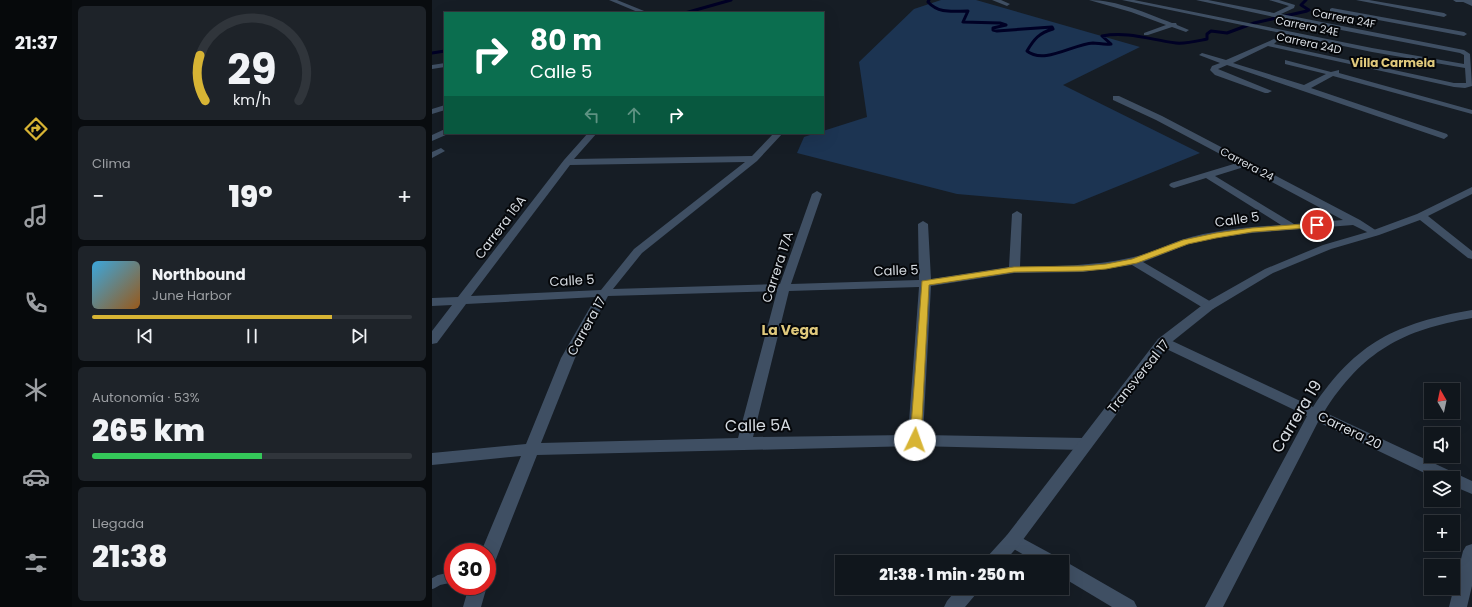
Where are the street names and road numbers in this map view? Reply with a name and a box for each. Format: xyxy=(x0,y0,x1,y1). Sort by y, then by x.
street label: Carrera 24F xyxy=(1311,4,1377,32)
street label: Carrera 24E xyxy=(1274,12,1340,40)
street label: Carrera 24D xyxy=(1275,28,1343,58)
street label: Carrera 24 xyxy=(1217,143,1277,185)
street label: Carrera 16A xyxy=(470,192,531,263)
street label: Calle 5 xyxy=(1214,207,1261,232)
street label: Carrera 17A xyxy=(757,229,798,305)
street label: Calle 5 xyxy=(873,260,919,281)
street label: Calle 5 xyxy=(549,270,595,291)
street label: Carrera 17 xyxy=(562,293,610,359)
street label: Transversal 17 xyxy=(1103,336,1174,417)
street label: Carrera 19 xyxy=(1266,375,1327,457)
street label: Carrera 20 xyxy=(1314,407,1385,454)
street label: Calle 5A xyxy=(725,413,791,438)

